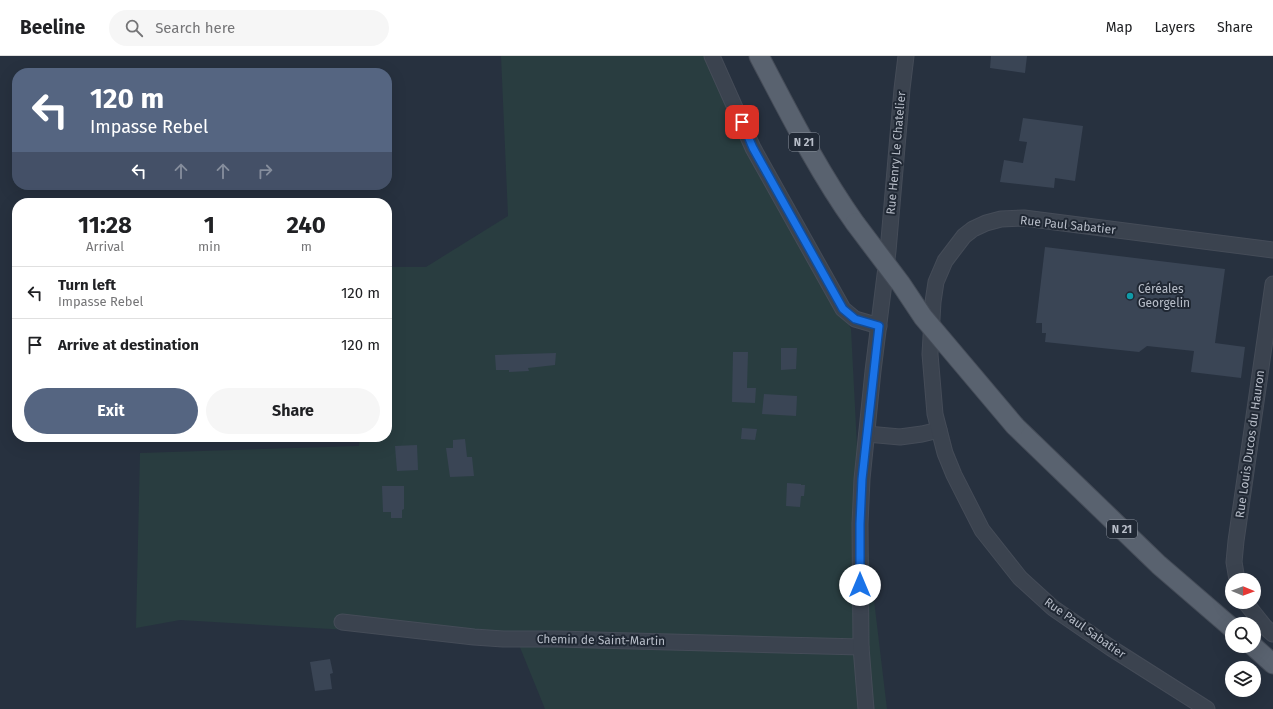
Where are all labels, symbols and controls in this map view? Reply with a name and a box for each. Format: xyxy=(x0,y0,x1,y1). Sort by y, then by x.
search box xyxy=(109,10,389,46)
text: Beeline xyxy=(20,16,85,39)
icon: search xyxy=(123,17,145,39)
text: Search here xyxy=(155,19,235,37)
text: Map xyxy=(1106,19,1132,36)
text: Layers xyxy=(1154,19,1195,36)
text: Share xyxy=(1217,19,1253,36)
text: 120 m xyxy=(90,82,164,115)
icon: left xyxy=(24,84,76,136)
street label: Rue Henry Le Chatelier xyxy=(884,90,908,215)
pin xyxy=(725,105,759,139)
icon: arrive xyxy=(731,111,753,133)
text: Impasse Rebel xyxy=(90,116,208,138)
road number: N 21 xyxy=(789,133,819,151)
icon: left xyxy=(128,160,150,182)
icon: ahead xyxy=(170,160,192,182)
icon: ahead xyxy=(212,160,234,182)
icon: right xyxy=(254,160,276,182)
text: 11:28 xyxy=(78,211,132,239)
text: 1 xyxy=(204,211,215,239)
text: 240 xyxy=(287,211,326,239)
street label: Rue Paul Sabatier xyxy=(1020,213,1117,237)
text: Arrival xyxy=(86,239,124,254)
text: min xyxy=(198,239,221,254)
text: m xyxy=(301,239,312,254)
text: Turn left xyxy=(58,276,116,294)
icon: left xyxy=(24,282,46,304)
place label: Céréales Georgelin xyxy=(1138,282,1190,310)
text: 120 m xyxy=(341,284,380,302)
marker: Céréales Georgelin xyxy=(1125,291,1135,301)
text: Impasse Rebel xyxy=(58,294,143,309)
icon: arrive xyxy=(24,334,46,356)
text: Arrive at destination xyxy=(58,336,199,354)
text: 120 m xyxy=(341,336,380,354)
street label: Rue Louis Ducos du Hauron xyxy=(1233,369,1267,519)
button: Exit xyxy=(24,388,198,434)
button: Share xyxy=(206,388,380,434)
road number: N 21 xyxy=(1107,520,1137,538)
position arrow xyxy=(839,564,881,606)
north arrow xyxy=(1225,573,1261,609)
map controls xyxy=(1225,573,1261,697)
street label: Rue Paul Sabatier xyxy=(1042,595,1129,661)
button: search xyxy=(1225,617,1261,653)
street label: Chemin de Saint-Martin xyxy=(537,632,665,648)
button: layers xyxy=(1225,661,1261,697)

